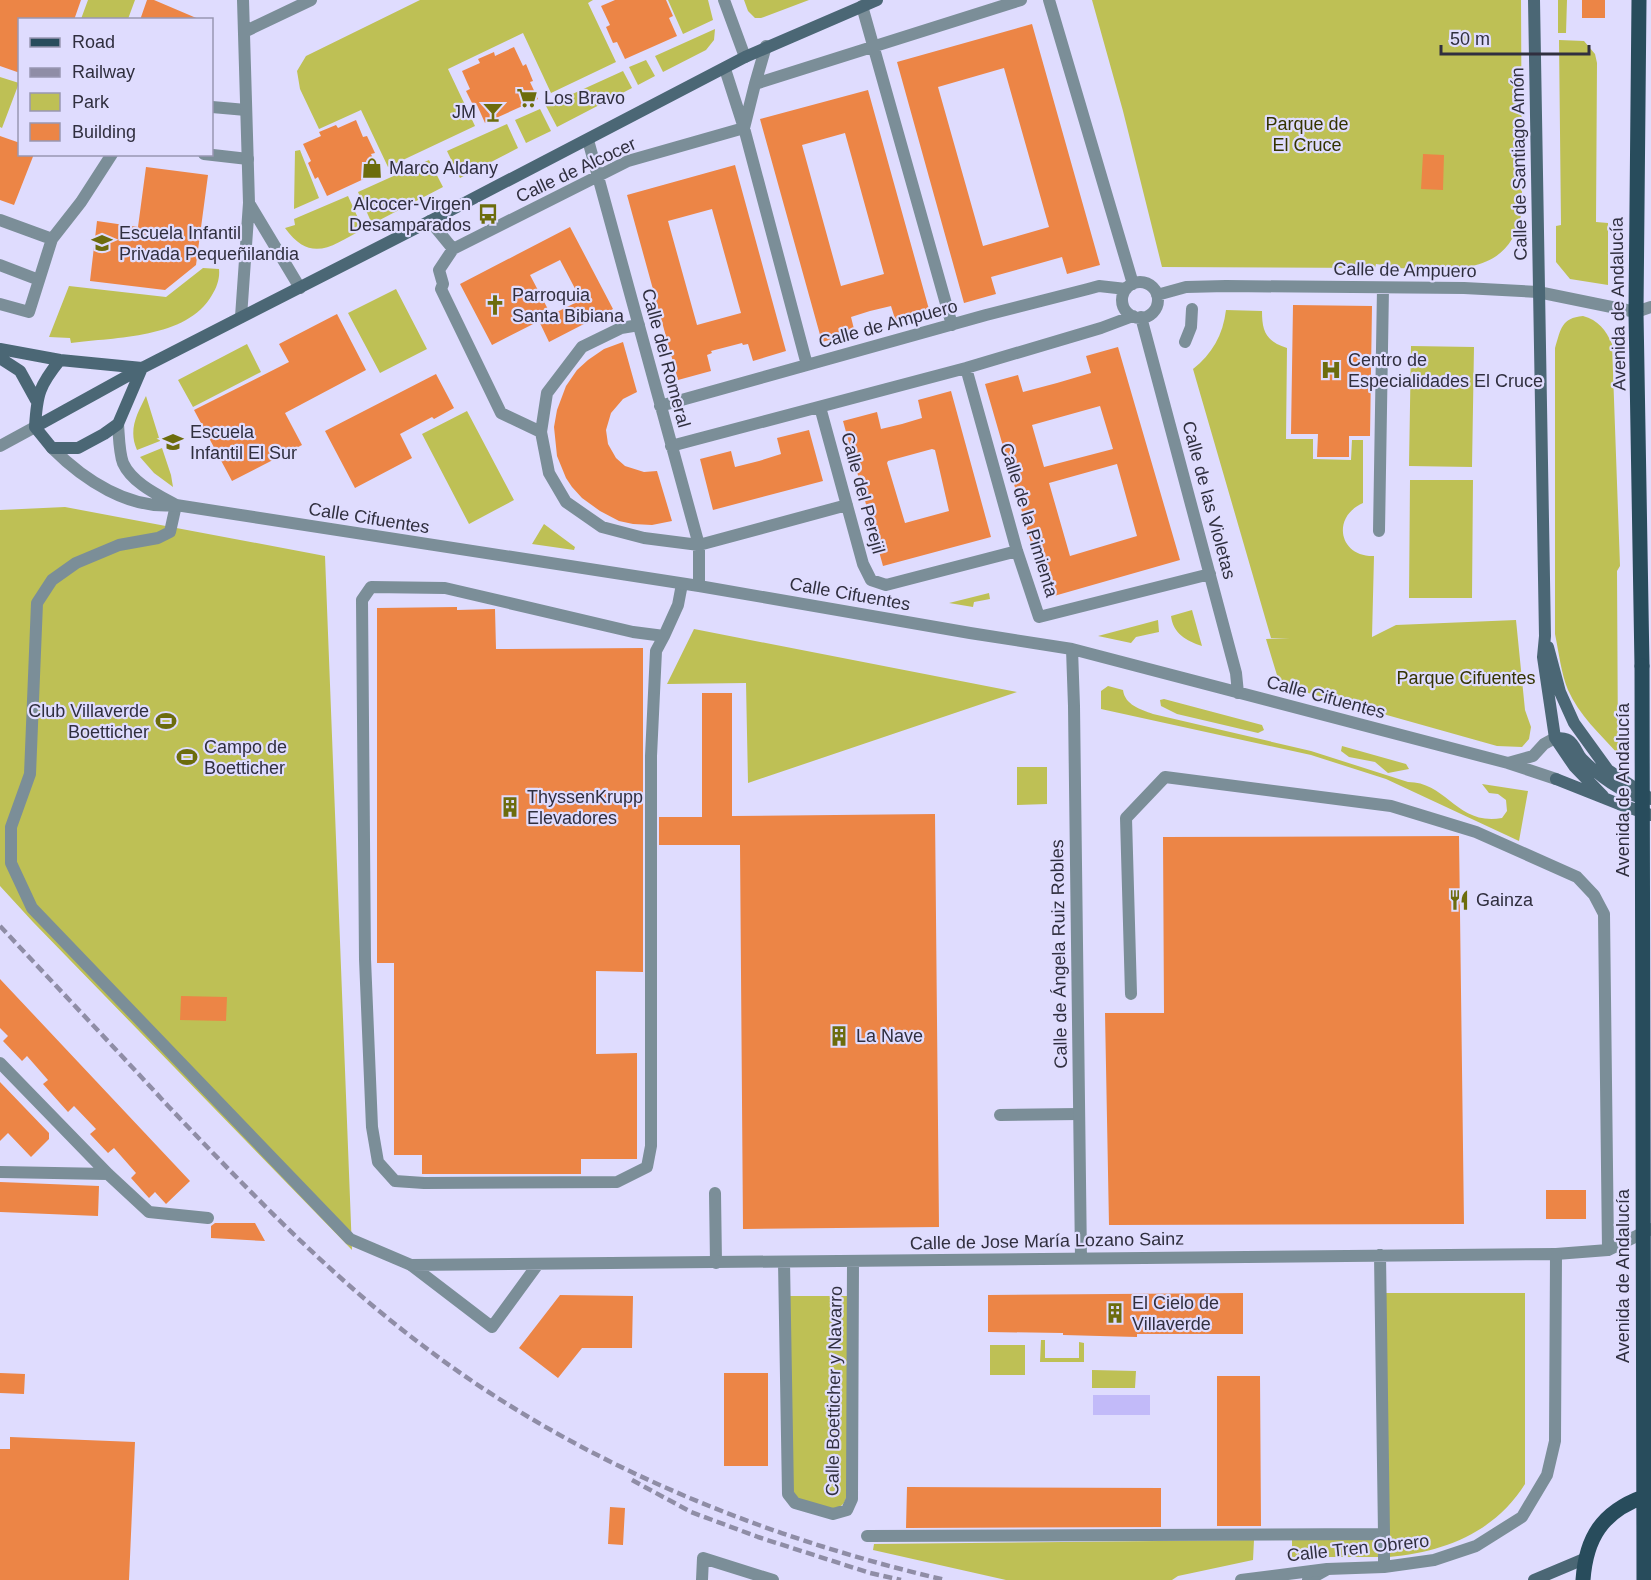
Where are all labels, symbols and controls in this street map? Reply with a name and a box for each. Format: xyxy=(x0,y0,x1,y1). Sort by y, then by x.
legend xyxy=(18,18,213,156)
scale bar xyxy=(1441,18,1590,56)
text: 50 m xyxy=(1450,29,1490,49)
text: Road xyxy=(72,32,115,52)
text: Railway xyxy=(72,62,135,82)
street label: Calle de Santiago Amón xyxy=(1507,67,1531,261)
supermarket icon: Los Bravo xyxy=(515,86,539,110)
place label: Los Bravo xyxy=(544,88,625,108)
text: Park xyxy=(72,92,110,112)
bar icon: JM xyxy=(481,100,505,124)
place label: JM xyxy=(452,102,476,122)
park label: Parque de El Cruce xyxy=(1265,114,1349,155)
text: Building xyxy=(72,122,136,142)
street label: Calle de Alcocer xyxy=(513,133,639,207)
shop icon: Marco Aldany xyxy=(360,156,384,180)
place label: Marco Aldany xyxy=(389,158,498,178)
place label: Alcocer-Virgen Desamparados xyxy=(349,194,471,235)
bus stop icon: Alcocer-Virgen Desamparados xyxy=(476,202,500,226)
street label: Avenida de Andalucía xyxy=(1606,216,1630,391)
place label: Escuela Infantil Privada Pequeñilandia xyxy=(119,223,300,264)
school or university icon: Escuela Infantil Privada Pequeñilandia xyxy=(90,231,114,255)
street label: Calle de Ampuero xyxy=(1333,259,1477,281)
place label: Parroquia Santa Bibiana xyxy=(512,285,625,326)
street label: Calle del Romeral xyxy=(638,286,694,430)
church icon: Parroquia Santa Bibiana xyxy=(483,293,507,317)
street label: Calle de Ampuero xyxy=(816,296,960,352)
place label: Centro de Especialidades El Cruce xyxy=(1348,350,1543,391)
hospital icon: Centro de Especialidades El Cruce xyxy=(1319,358,1343,382)
street label: Calle de las Violetas xyxy=(1178,419,1240,581)
place label: Escuela Infantil El Sur xyxy=(190,422,297,463)
school or university icon: Escuela Infantil El Sur xyxy=(161,430,185,454)
street label: Calle del Perejil xyxy=(837,430,889,556)
street label: Calle de la Pimienta xyxy=(996,441,1062,600)
street label: Calle Cifuentes xyxy=(307,499,431,537)
street label: Calle Cifuentes xyxy=(788,574,912,614)
park label: Parque Cifuentes xyxy=(1396,668,1536,688)
street label: Calle Cifuentes xyxy=(1264,672,1388,722)
place label: Club Villaverde Boetticher xyxy=(28,701,149,742)
street label: Avenida de Andalucía xyxy=(1613,702,1633,877)
sports icon: Club Villaverde Boetticher xyxy=(154,709,178,733)
place label: Campo de Boetticher xyxy=(204,737,287,778)
sports icon: Campo de Boetticher xyxy=(175,745,199,769)
place label: ThyssenKrupp Elevadores xyxy=(527,787,643,828)
building icon: ThyssenKrupp Elevadores xyxy=(498,795,522,819)
street label: Calle de Ángela Ruiz Robles xyxy=(1047,839,1071,1069)
restaurant icon: Gainza xyxy=(1447,888,1471,912)
place label: Gainza xyxy=(1476,890,1534,910)
building icon: La Nave xyxy=(827,1024,851,1048)
place label: La Nave xyxy=(856,1026,923,1046)
street label: Avenida de Andalucía xyxy=(1613,1188,1633,1363)
street label: Calle de Jose María Lozano Sainz xyxy=(910,1229,1184,1253)
street label: Calle Boetticher y Navarro xyxy=(822,1286,846,1496)
place label: El Cielo de Villaverde xyxy=(1132,1293,1219,1334)
building icon: El Cielo de Villaverde xyxy=(1103,1301,1127,1325)
street label: Calle Tren Obrero xyxy=(1286,1531,1430,1565)

